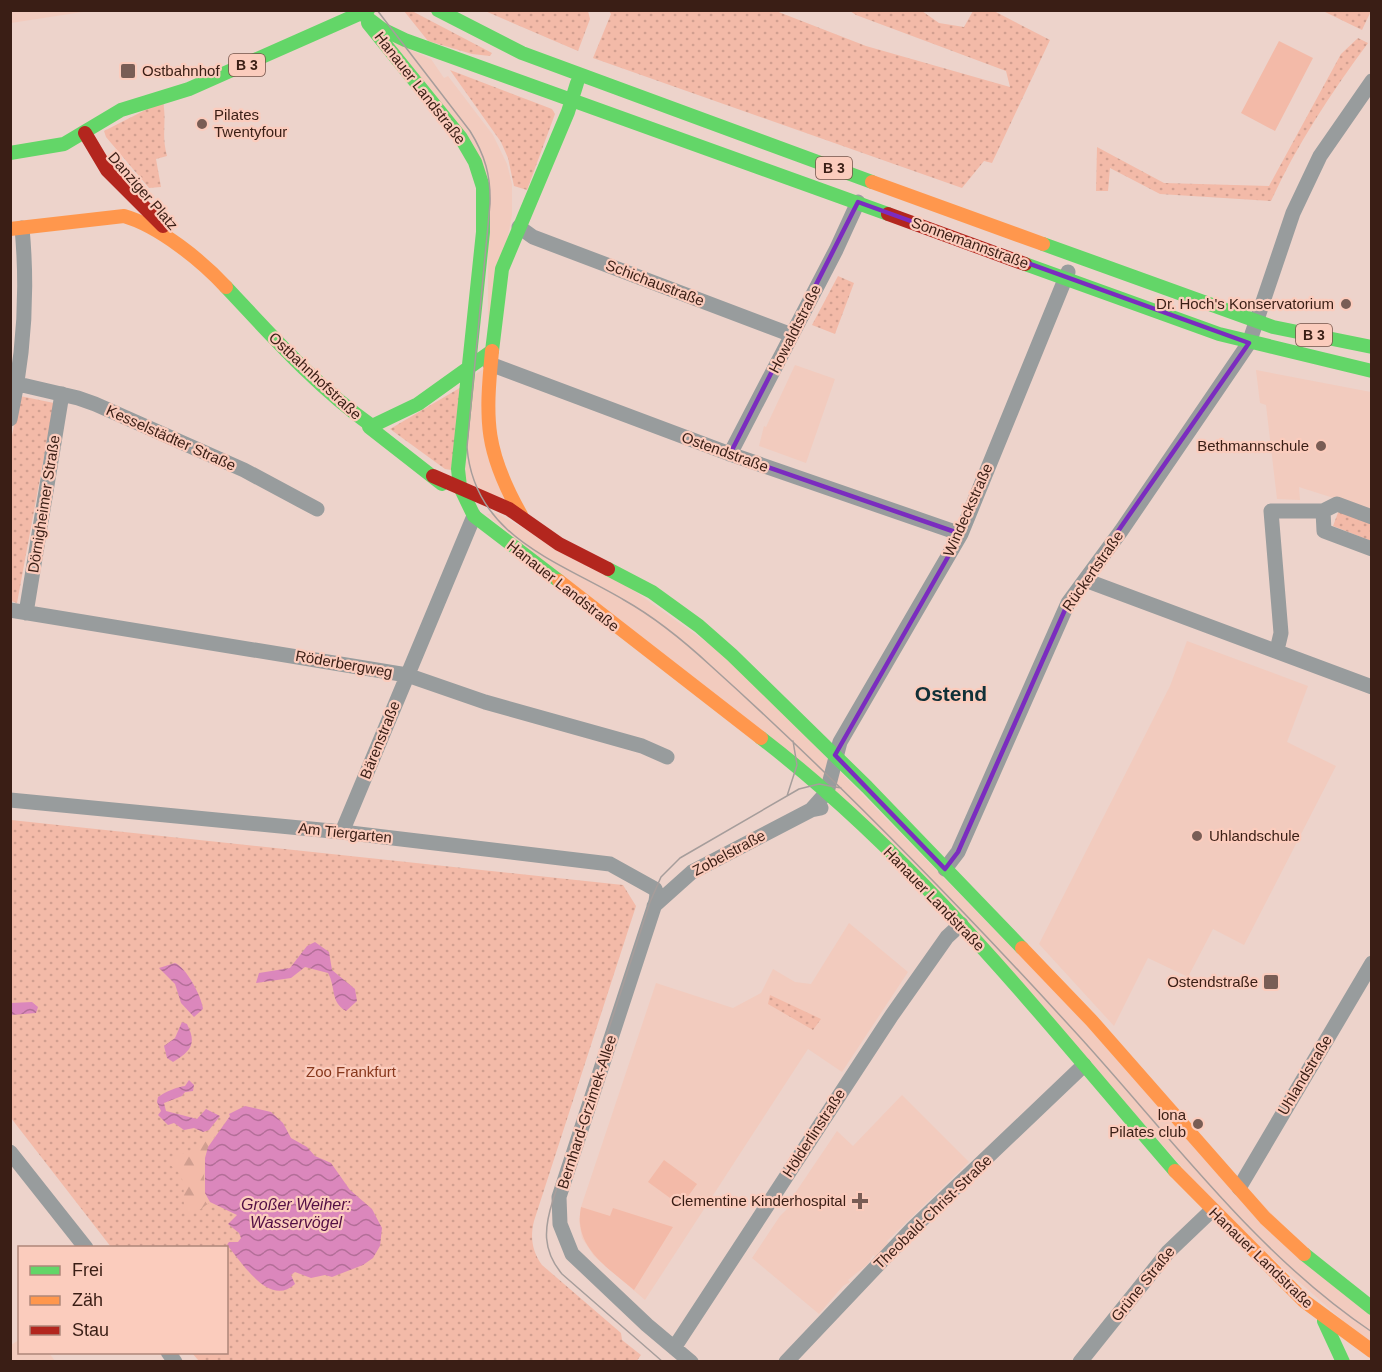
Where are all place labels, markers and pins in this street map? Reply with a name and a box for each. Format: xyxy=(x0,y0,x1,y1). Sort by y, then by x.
marker: Ostbahnhof xyxy=(119,62,137,80)
place label: Ostbahnhof xyxy=(142,62,220,79)
place label: Pilates Twentyfour xyxy=(214,106,287,140)
marker: Pilates Twentyfour xyxy=(195,117,209,131)
place label: Dr. Hoch's Konservatorium xyxy=(1156,295,1334,312)
marker: Dr. Hoch's Konservatorium xyxy=(1339,297,1353,311)
place label: Bethmannschule xyxy=(1197,437,1309,454)
marker: Bethmannschule xyxy=(1314,439,1328,453)
place label: Uhlandschule xyxy=(1209,827,1300,844)
marker: Uhlandschule xyxy=(1190,829,1204,843)
place label: Ostendstraße xyxy=(1167,973,1258,990)
marker: Ostendstraße xyxy=(1262,973,1280,991)
place label: lona Pilates club xyxy=(1109,1106,1187,1140)
marker: lona Pilates club xyxy=(1191,1117,1205,1131)
place label: Clementine Kinderhospital xyxy=(671,1192,846,1209)
marker: Clementine Kinderhospital xyxy=(851,1192,869,1210)

